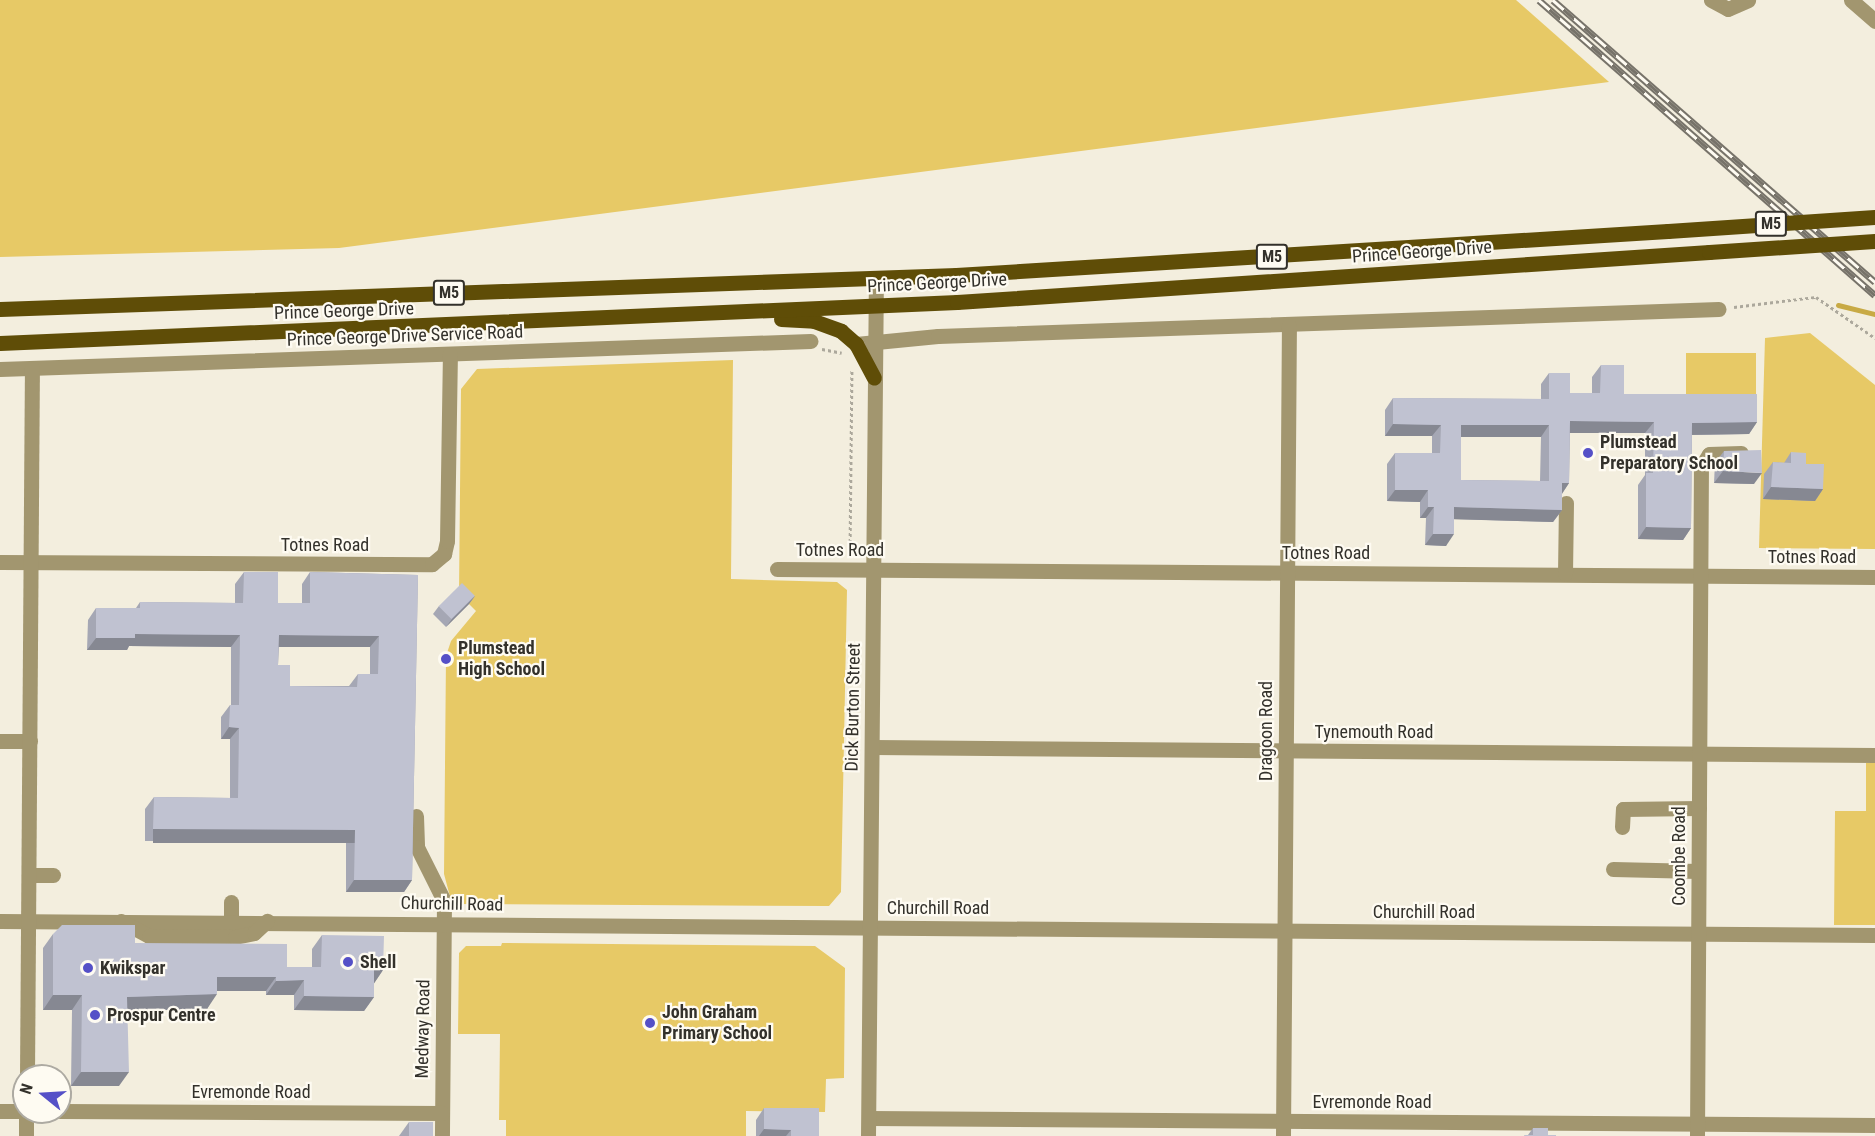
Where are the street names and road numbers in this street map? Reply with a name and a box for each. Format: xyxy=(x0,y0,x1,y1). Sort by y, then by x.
road number: M5 xyxy=(1754,211,1788,237)
street label: Prince George Drive xyxy=(1351,236,1493,268)
road number: M5 xyxy=(1256,244,1288,270)
street label: Prince George Drive xyxy=(867,269,1007,297)
road number: M5 xyxy=(432,280,466,306)
street label: Prince George Drive xyxy=(274,298,414,324)
street label: Prince George Drive Service Road xyxy=(287,321,523,351)
street label: Totnes Road xyxy=(281,534,369,556)
street label: Totnes Road xyxy=(796,539,884,561)
street label: Totnes Road xyxy=(1282,542,1370,564)
street label: Totnes Road xyxy=(1768,546,1856,568)
street label: Dick Burton Street xyxy=(841,643,865,771)
street label: Dragoon Road xyxy=(1255,681,1277,781)
street label: Tynemouth Road xyxy=(1315,721,1433,743)
street label: Coombe Road xyxy=(1668,806,1690,906)
street label: Churchill Road xyxy=(401,892,503,916)
street label: Churchill Road xyxy=(887,897,989,919)
street label: Churchill Road xyxy=(1373,901,1475,923)
street label: Medway Road xyxy=(411,979,435,1079)
street label: Evremonde Road xyxy=(191,1081,311,1103)
street label: Evremonde Road xyxy=(1312,1091,1432,1113)

